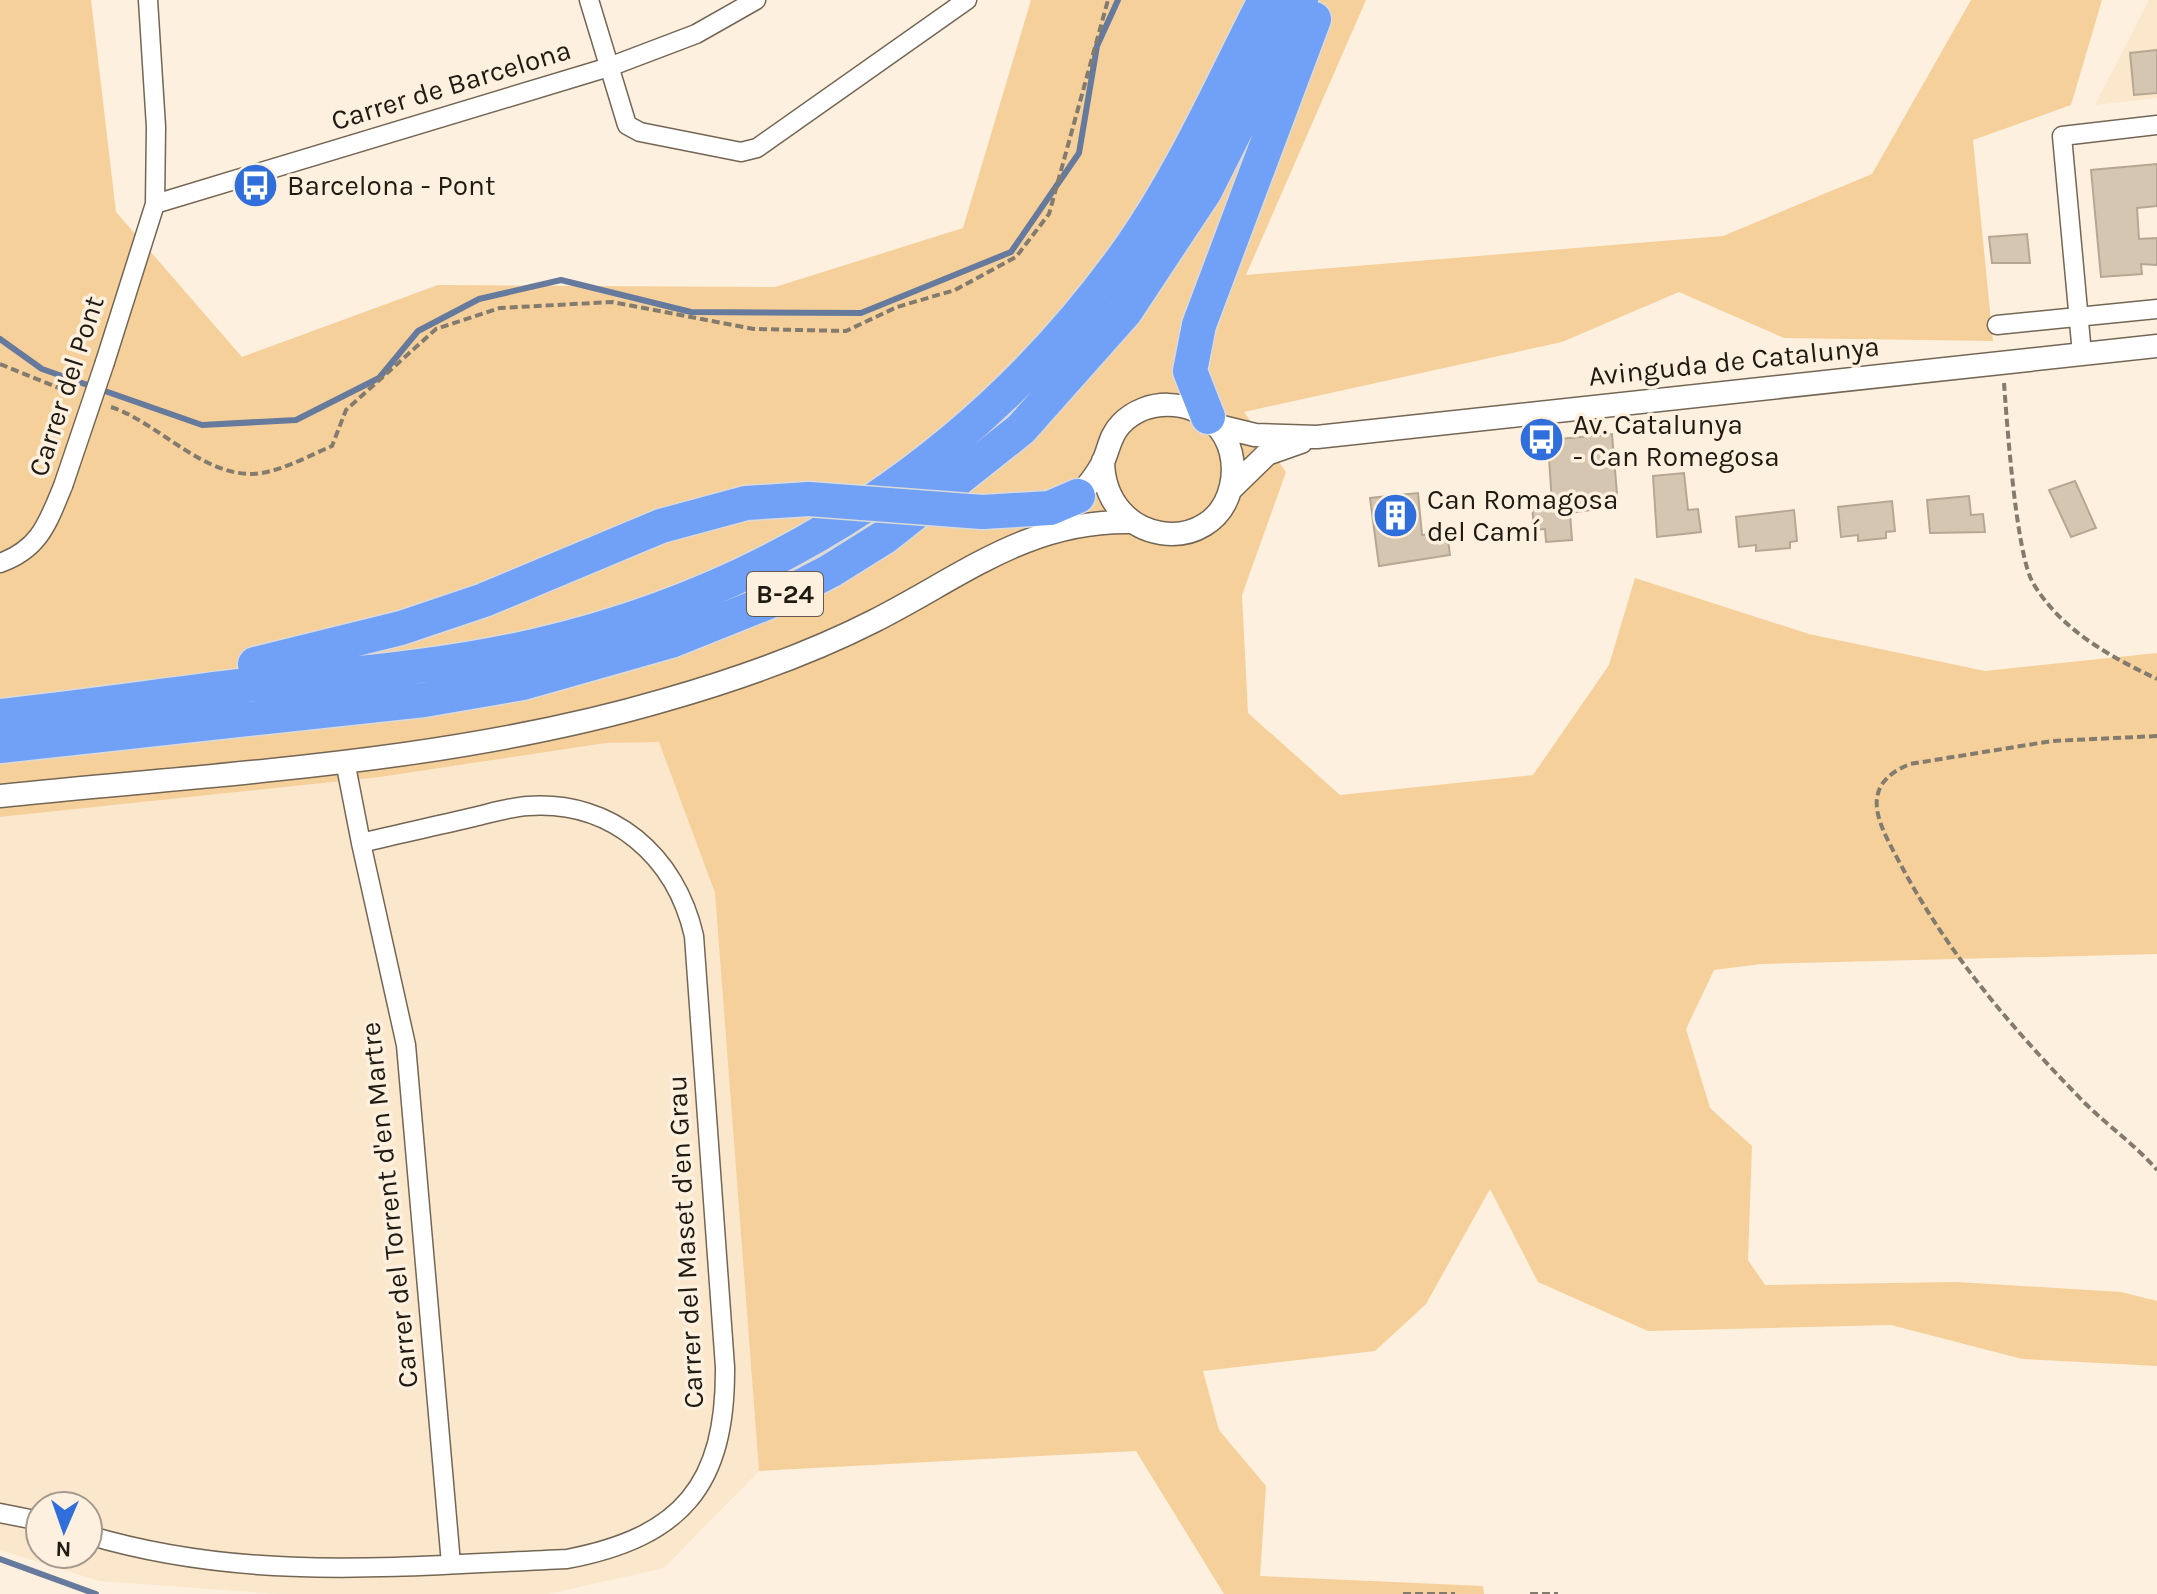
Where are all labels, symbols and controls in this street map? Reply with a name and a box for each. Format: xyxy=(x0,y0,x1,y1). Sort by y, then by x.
street label: Carrer de Barcelona xyxy=(327,33,575,137)
bus stop icon: Barcelona - Pont xyxy=(232,161,280,209)
place label: Barcelona - Pont xyxy=(287,169,496,202)
street label: Carrer del Pont xyxy=(21,292,111,480)
street label: Avinguda de Catalunya xyxy=(1587,329,1881,393)
place label: Av. Catalunya - Can Romegosa xyxy=(1573,408,1780,473)
bus stop icon: Av. Catalunya - Can Romegosa xyxy=(1518,416,1566,464)
place label: Can Romagosa del Camí xyxy=(1427,483,1618,548)
building icon: Can Romagosa del Camí xyxy=(1372,491,1420,539)
road number: B-24 xyxy=(747,572,823,616)
street label: Carrer del Torrent d'en Martre xyxy=(353,1020,425,1390)
street label: Carrer del Maset d'en Grau xyxy=(660,1075,710,1409)
north arrow xyxy=(24,1490,104,1570)
text: N xyxy=(55,1536,72,1562)

